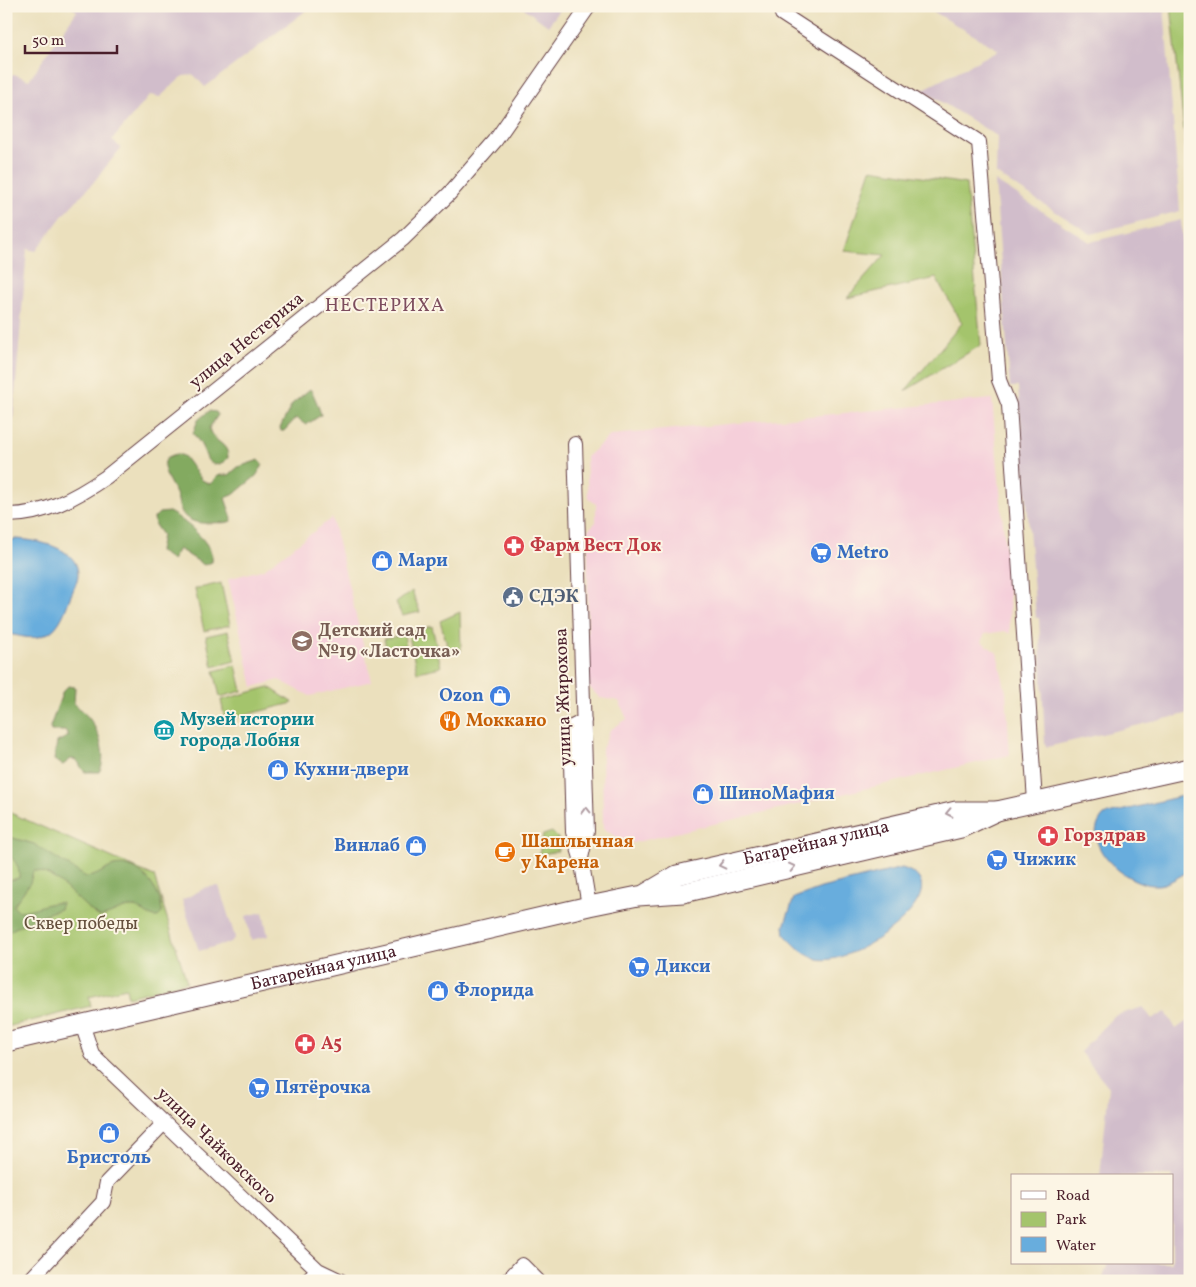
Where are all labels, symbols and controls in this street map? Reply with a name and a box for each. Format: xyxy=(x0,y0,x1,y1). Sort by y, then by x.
scale bar xyxy=(25,22,118,54)
text: 50 m xyxy=(32,31,64,52)
street label: улица Нестериха xyxy=(184,287,310,395)
district label: НЕСТЕРИХА xyxy=(325,293,445,319)
pharmacy icon: Фарм Вест Док xyxy=(502,534,526,558)
place label: Фарм Вест Док xyxy=(530,534,661,559)
supermarket icon: Metro xyxy=(809,541,833,565)
place label: Metro xyxy=(837,541,889,566)
shop icon: Мари xyxy=(370,549,394,573)
place label: Мари xyxy=(398,549,448,574)
public building icon: СДЭК xyxy=(501,585,525,609)
place label: СДЭК xyxy=(529,585,579,610)
place label: Детский сад №19 «Ласточка» xyxy=(318,619,460,665)
street label: улица Жирохова xyxy=(549,627,579,767)
school or university icon: Детский сад №19 «Ласточка» xyxy=(290,629,314,653)
place label: Ozon xyxy=(439,684,484,709)
shop icon: Ozon xyxy=(488,684,512,708)
place label: Музей истории города Лобня xyxy=(180,708,314,754)
restaurant icon: Моккано xyxy=(438,709,462,733)
place label: Моккано xyxy=(466,709,547,734)
museum icon: Музей истории города Лобня xyxy=(152,718,176,742)
shop icon: Кухни-двери xyxy=(266,758,290,782)
place label: Кухни-двери xyxy=(294,758,409,783)
shop icon: ШиноМафия xyxy=(691,782,715,806)
place label: ШиноМафия xyxy=(719,782,835,807)
one-way arrow xyxy=(581,805,591,813)
one-way arrow xyxy=(944,807,953,818)
street label: Батарейная улица xyxy=(741,814,892,872)
pharmacy icon: Горздрав xyxy=(1036,824,1060,848)
place label: Горздрав xyxy=(1064,824,1146,849)
place label: Шашлычная у Карена xyxy=(521,830,634,876)
place label: Винлаб xyxy=(334,834,400,859)
shop icon: Винлаб xyxy=(404,834,428,858)
cafe icon: Шашлычная у Карена xyxy=(493,840,517,864)
supermarket icon: Чижик xyxy=(985,848,1009,872)
place label: Чижик xyxy=(1013,848,1076,873)
one-way arrow xyxy=(718,859,727,870)
one-way arrow xyxy=(788,862,797,873)
park label: Сквер победы xyxy=(24,912,138,937)
street label: Батарейная улица xyxy=(248,939,399,997)
supermarket icon: Дикси xyxy=(627,955,651,979)
place label: Дикси xyxy=(655,955,711,980)
shop icon: Флорида xyxy=(426,979,450,1003)
place label: Флорида xyxy=(454,979,534,1004)
pharmacy icon: А5 xyxy=(293,1032,317,1056)
place label: А5 xyxy=(321,1032,342,1057)
supermarket icon: Пятёрочка xyxy=(247,1076,271,1100)
place label: Пятёрочка xyxy=(275,1076,371,1101)
street label: улица Чайковского xyxy=(150,1082,282,1210)
shop icon: Бристоль xyxy=(97,1121,121,1145)
place label: Бристоль xyxy=(67,1146,151,1171)
legend xyxy=(1011,1174,1174,1264)
text: Road xyxy=(1056,1186,1090,1207)
text: Park xyxy=(1056,1210,1087,1231)
text: Water xyxy=(1056,1236,1096,1257)

